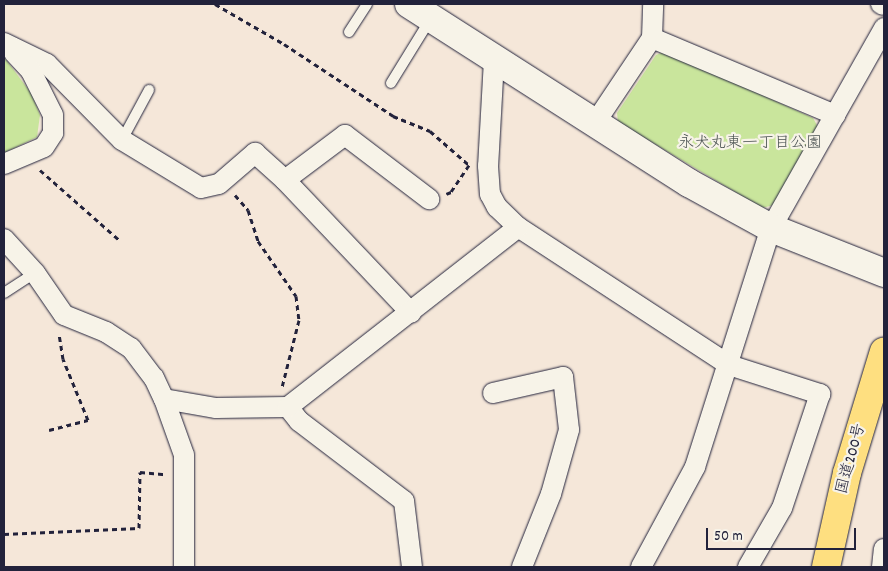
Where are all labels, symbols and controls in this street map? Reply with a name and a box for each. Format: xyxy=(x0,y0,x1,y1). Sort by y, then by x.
park label: 永犬丸東一丁目公園 xyxy=(678,134,822,154)
street label: 国道200号 xyxy=(833,422,871,496)
scale bar xyxy=(708,518,858,550)
text: 50 m xyxy=(714,526,743,548)

